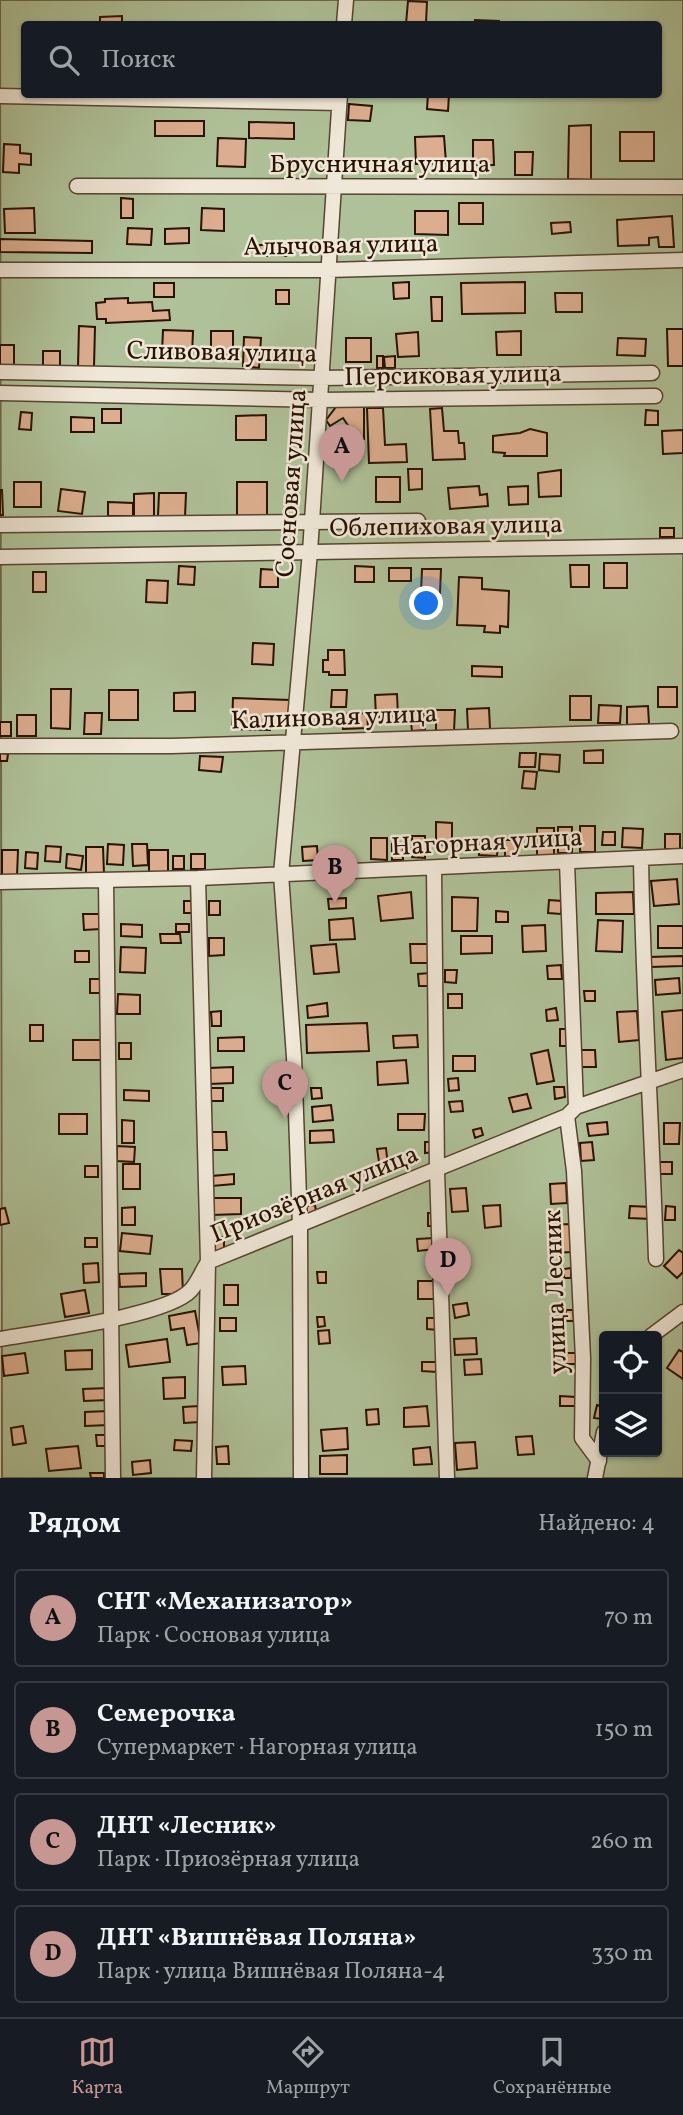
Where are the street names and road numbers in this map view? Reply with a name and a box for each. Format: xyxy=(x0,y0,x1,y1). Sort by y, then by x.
street label: Брусничная улица xyxy=(270,147,490,183)
street label: Алычовая улица xyxy=(243,226,439,266)
street label: Сливовая улица xyxy=(126,333,318,373)
street label: Персиковая улица xyxy=(344,356,562,396)
street label: Сосновая улица xyxy=(267,388,317,578)
street label: Облепиховая улица xyxy=(329,507,563,547)
street label: Калиновая улица xyxy=(230,696,438,740)
street label: Нагорная улица xyxy=(391,820,584,866)
street label: Приозёрная улица xyxy=(205,1137,424,1253)
street label: улица Лесник xyxy=(535,1209,577,1375)

